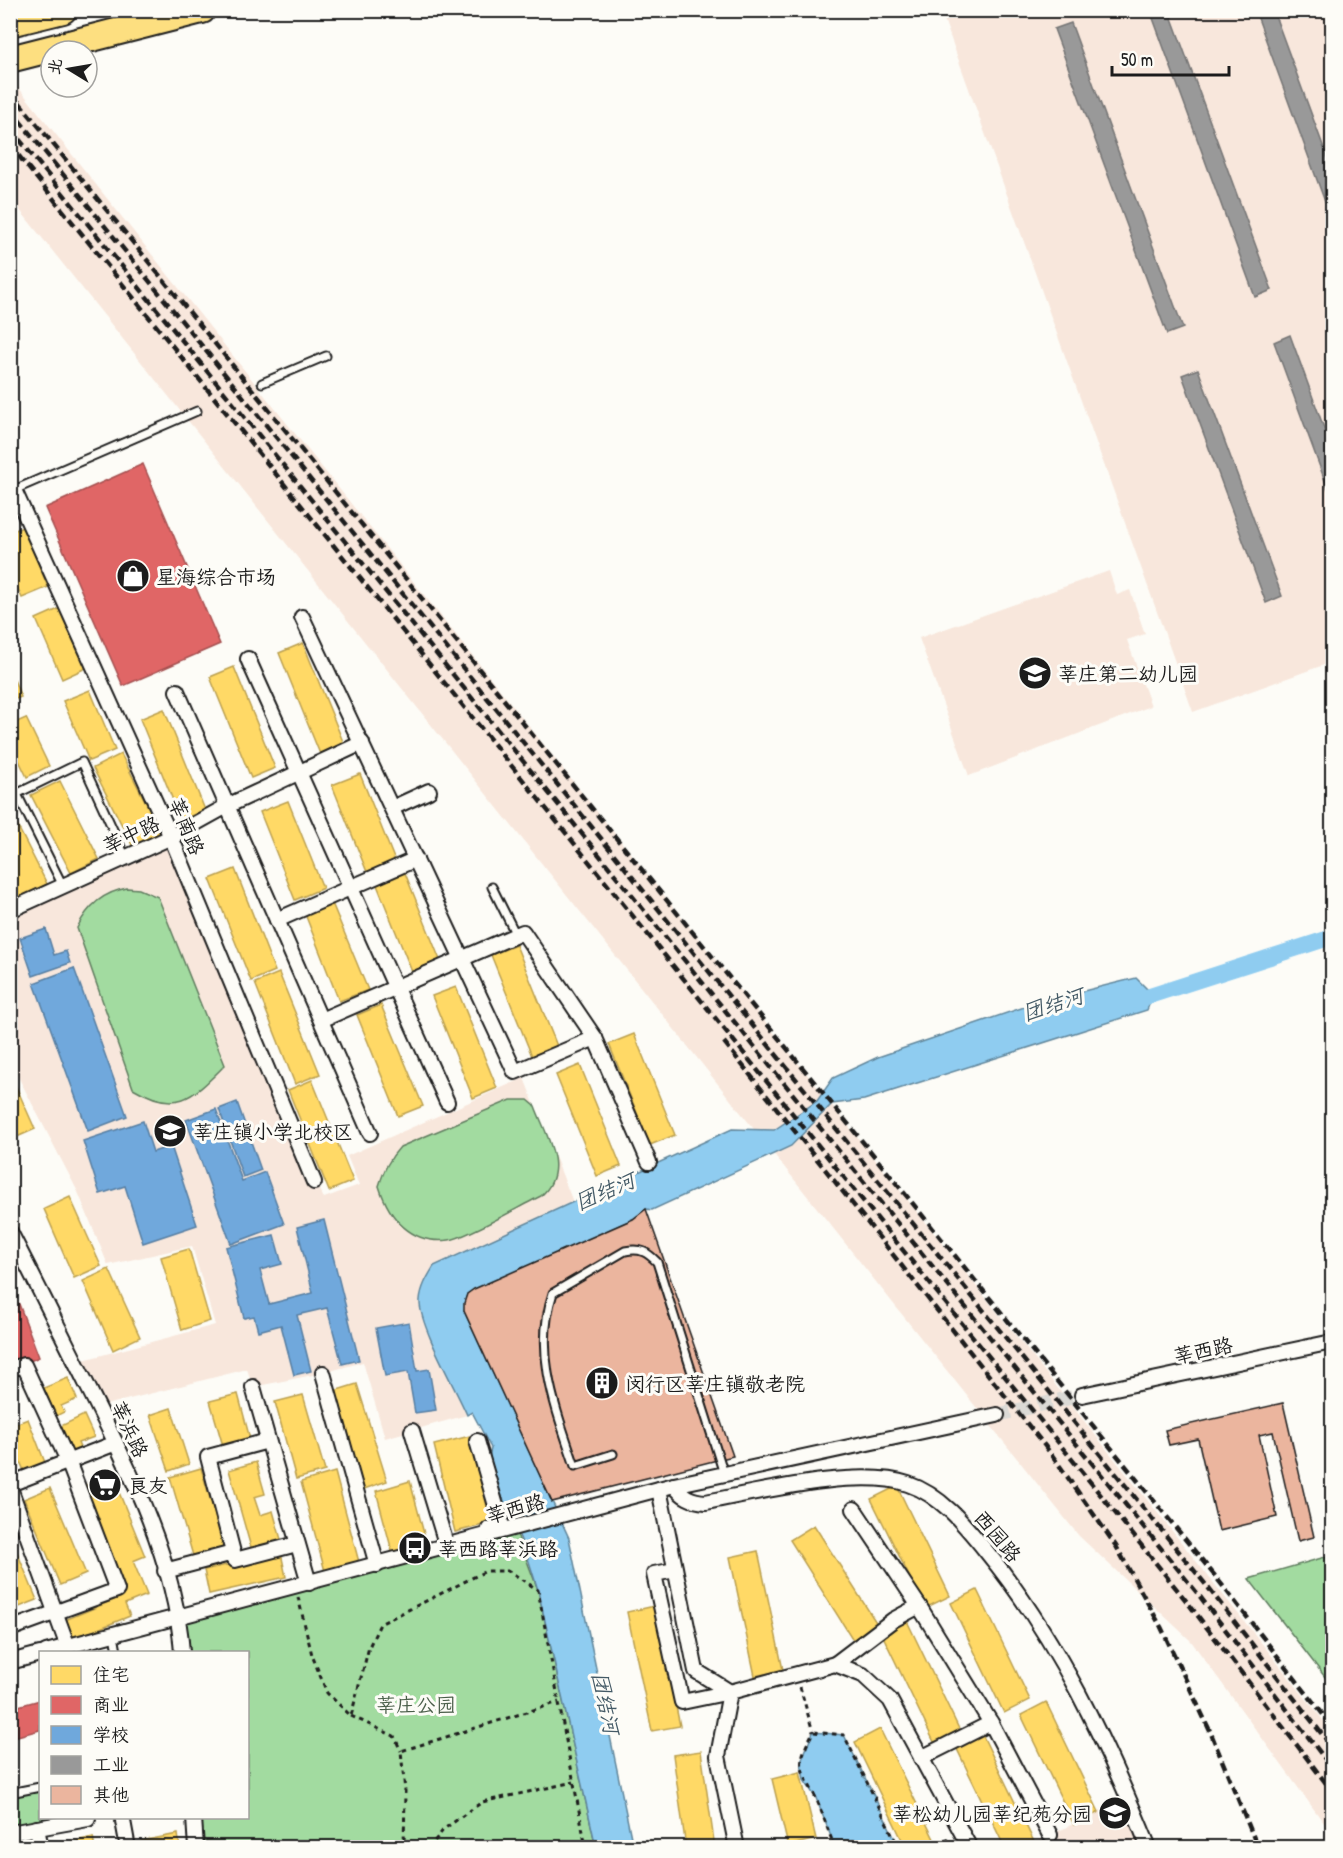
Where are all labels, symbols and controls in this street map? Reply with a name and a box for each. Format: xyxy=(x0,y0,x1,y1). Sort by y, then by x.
north arrow xyxy=(39,39,99,99)
scale bar xyxy=(1112,39,1229,77)
text: 50 m xyxy=(1121,47,1153,72)
text: 北 xyxy=(42,56,67,76)
shop icon: 星海综合市场 xyxy=(115,558,151,594)
place label: 星海综合市场 xyxy=(156,563,276,590)
school or university icon: 莘庄第二幼儿园 xyxy=(1017,655,1053,691)
place label: 莘庄第二幼儿园 xyxy=(1058,660,1198,687)
street label: 莘南路 xyxy=(163,793,212,860)
street label: 莘中路 xyxy=(98,809,165,859)
water label: 团结河 xyxy=(1019,980,1090,1028)
school or university icon: 莘庄镇小学北校区 xyxy=(152,1113,188,1149)
place label: 莘庄镇小学北校区 xyxy=(193,1118,353,1145)
water label: 团结河 xyxy=(570,1164,642,1217)
street label: 莘西路 xyxy=(1171,1330,1236,1369)
building icon: 闵行区莘庄镇敬老院 xyxy=(584,1365,620,1401)
place label: 闵行区莘庄镇敬老院 xyxy=(625,1370,805,1397)
street label: 莘浜路 xyxy=(105,1396,155,1463)
supermarket icon: 良友 xyxy=(87,1467,123,1503)
place label: 良友 xyxy=(128,1472,168,1499)
street label: 莘西路 xyxy=(482,1486,549,1529)
street label: 西园路 xyxy=(968,1504,1028,1568)
bus stop icon: 莘西路莘浜路 xyxy=(397,1530,433,1566)
place label: 莘西路莘浜路 xyxy=(438,1535,559,1562)
legend xyxy=(39,1651,249,1819)
text: 住宅 xyxy=(93,1662,129,1687)
water label: 团结河 xyxy=(585,1669,627,1740)
park label: 莘庄公园 xyxy=(376,1691,456,1718)
text: 商业 xyxy=(93,1692,129,1717)
text: 学校 xyxy=(93,1722,129,1747)
text: 工业 xyxy=(93,1752,129,1777)
text: 其他 xyxy=(93,1782,129,1807)
school or university icon: 莘松幼儿园莘纪苑分园 xyxy=(1097,1795,1133,1831)
place label: 莘松幼儿园莘纪苑分园 xyxy=(892,1800,1092,1827)

